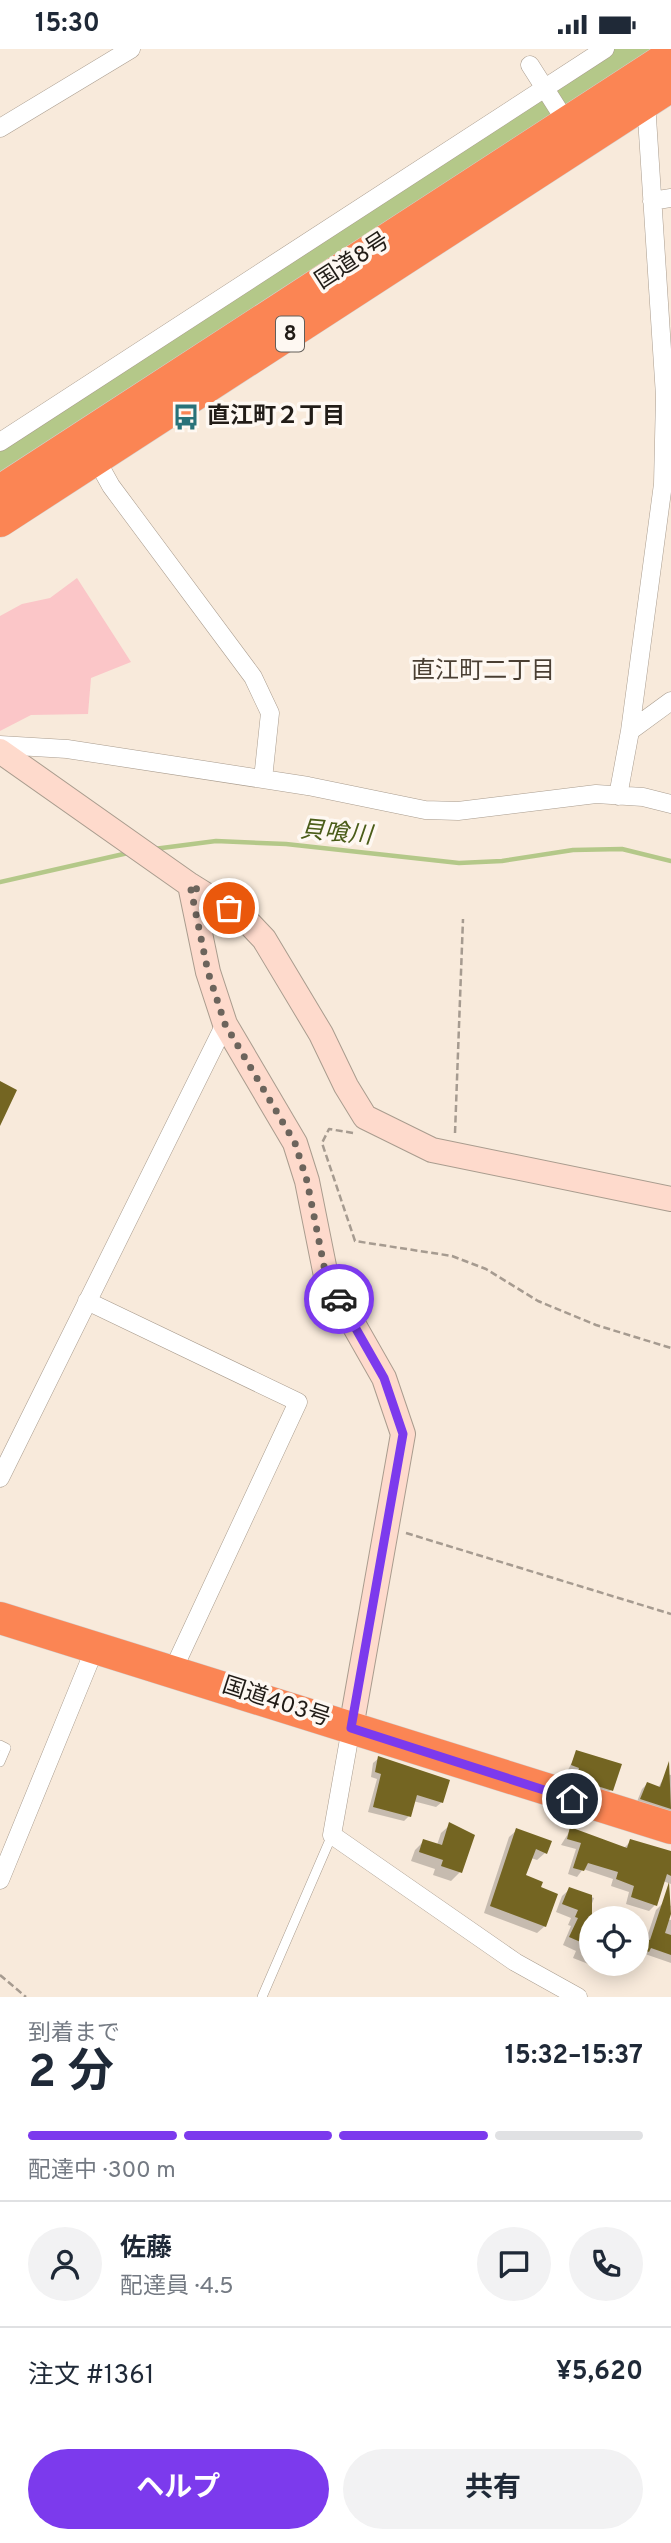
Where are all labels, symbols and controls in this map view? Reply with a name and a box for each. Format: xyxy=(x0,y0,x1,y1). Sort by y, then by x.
text: 15:30 xyxy=(35,8,100,41)
street label: 国道8号 xyxy=(310,227,396,297)
road number: 8 xyxy=(276,317,304,351)
bus stop icon: 直江町２丁目 xyxy=(171,402,201,432)
place label: 直江町２丁目 xyxy=(207,403,345,432)
district label: 直江町二丁目 xyxy=(411,657,555,687)
water label: 貝喰川 xyxy=(299,816,376,852)
pin xyxy=(199,878,259,938)
icon: bag xyxy=(210,889,248,927)
courier xyxy=(304,1264,374,1334)
icon: car xyxy=(320,1280,358,1318)
street label: 国道403号 xyxy=(218,1672,334,1734)
pin xyxy=(542,1769,602,1829)
icon: home xyxy=(553,1780,591,1818)
map controls xyxy=(579,1906,649,1976)
button: locate xyxy=(579,1906,649,1976)
text: 到着まで xyxy=(28,2020,120,2049)
text: 15:32–15:37 xyxy=(505,2040,643,2073)
text: 2 分 xyxy=(28,2045,114,2104)
text: 配達中 · 300 m xyxy=(28,2157,176,2186)
button: person xyxy=(28,2227,102,2301)
button: chat xyxy=(477,2227,551,2301)
button: phone xyxy=(569,2227,643,2301)
text: 佐藤 xyxy=(120,2233,172,2266)
text: 配達員 · 4.5 xyxy=(120,2273,234,2302)
text: ¥5,620 xyxy=(556,2356,643,2389)
text: 注文 #1361 xyxy=(28,2360,154,2393)
button: ヘルプ xyxy=(28,2449,329,2529)
button: 共有 xyxy=(343,2449,643,2529)

